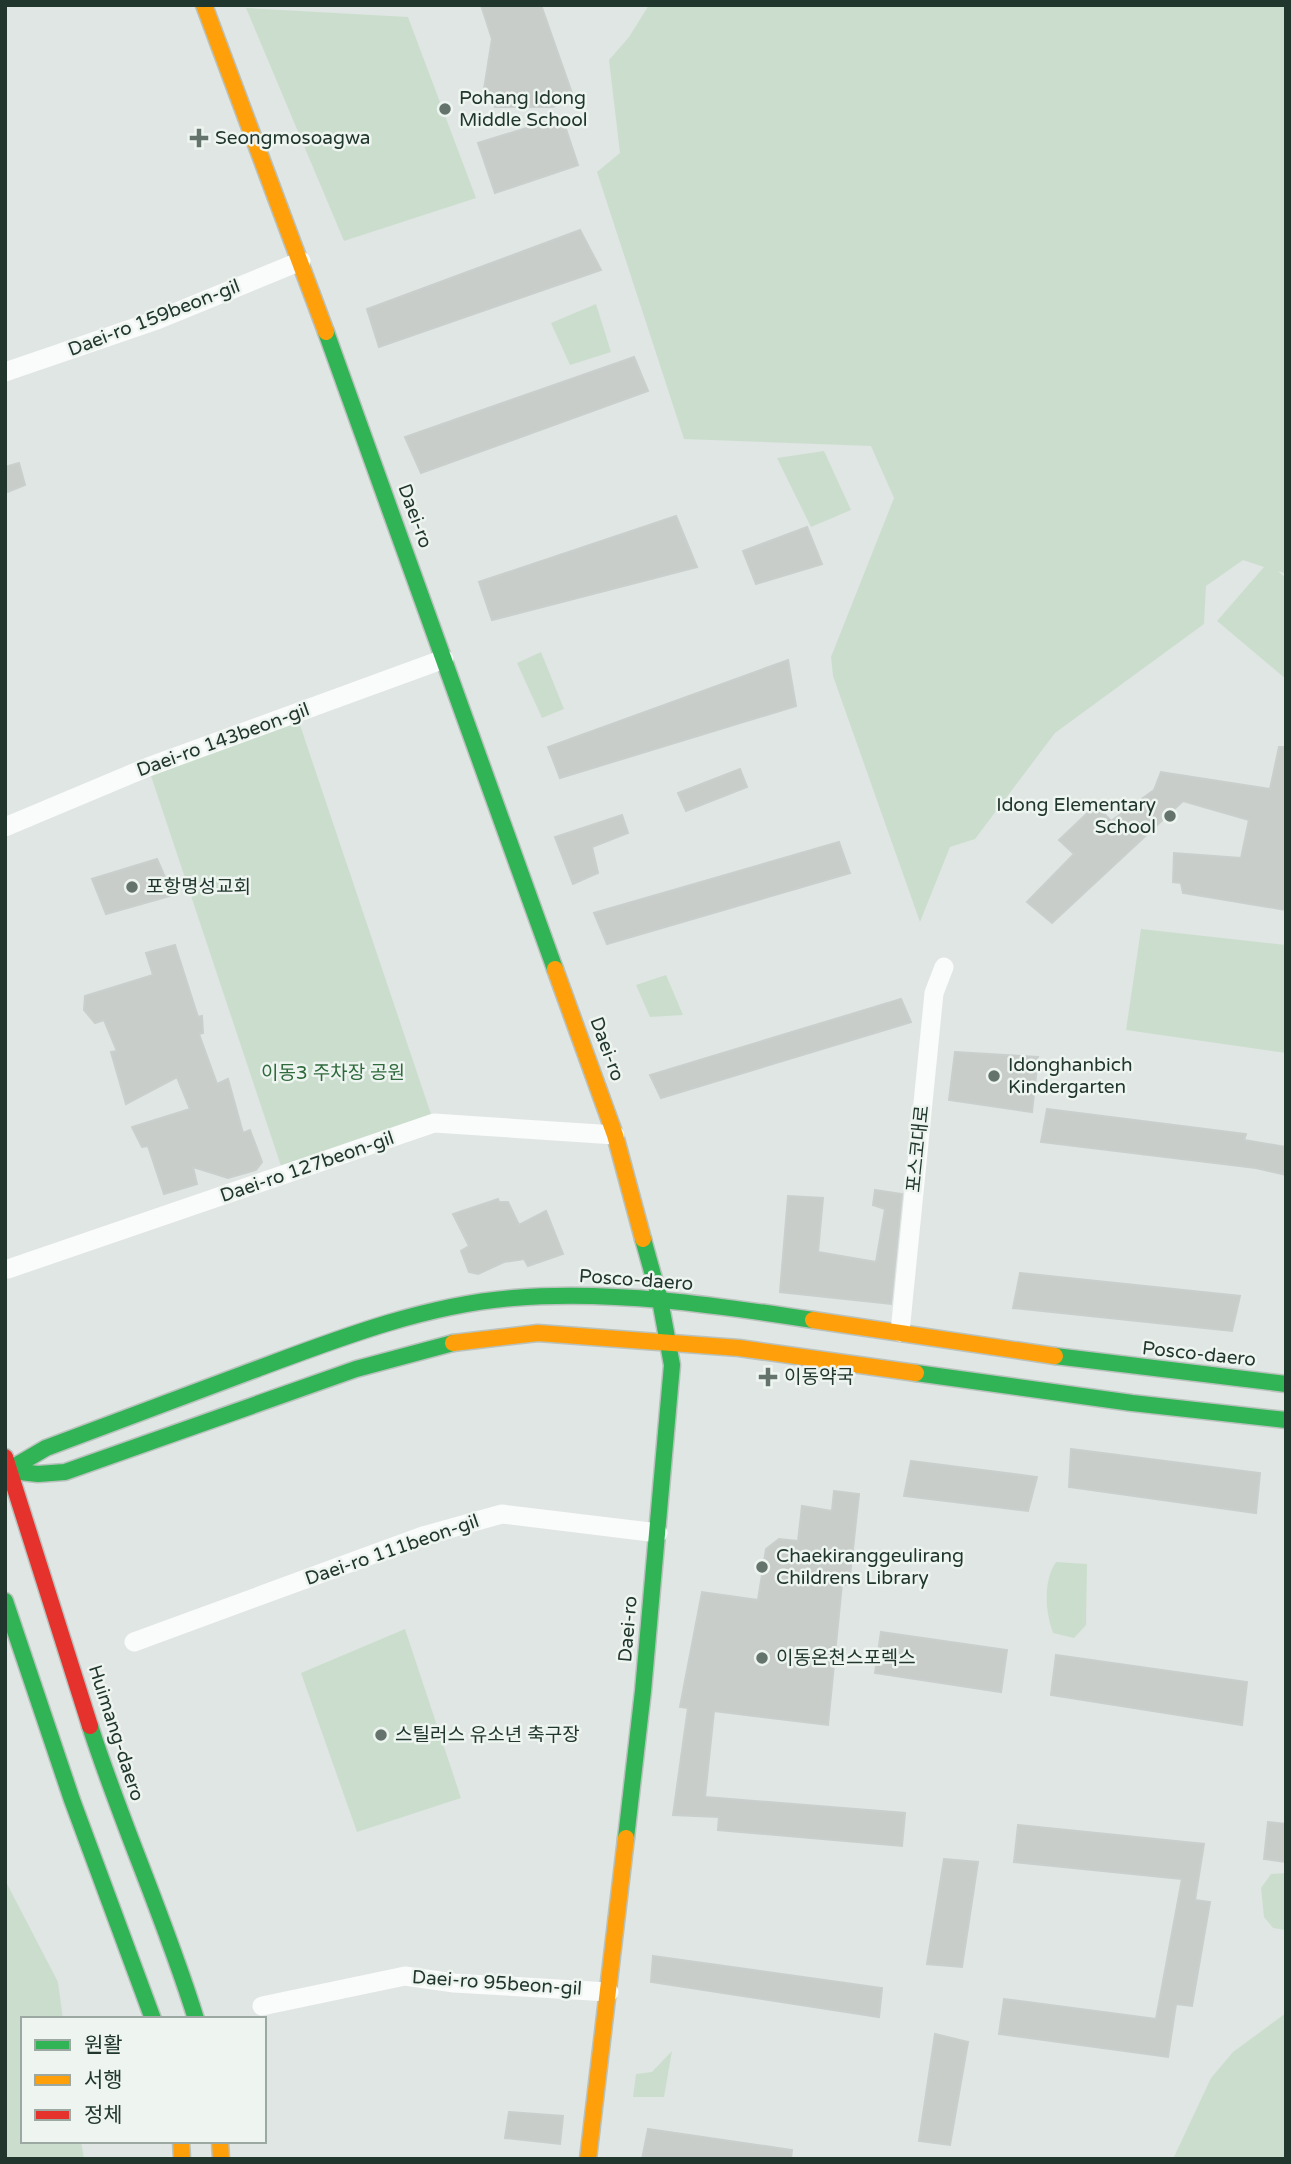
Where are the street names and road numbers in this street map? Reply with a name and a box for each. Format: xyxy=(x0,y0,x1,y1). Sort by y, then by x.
street label: Daei-ro 159beon-gil xyxy=(65,275,243,361)
street label: Daei-ro xyxy=(393,481,437,551)
street label: Daei-ro 143beon-gil xyxy=(134,698,312,782)
street label: Daei-ro xyxy=(585,1014,629,1084)
street label: 포스코대로 xyxy=(902,1104,934,1194)
street label: Daei-ro 127beon-gil xyxy=(217,1127,397,1207)
street label: Posco-daero xyxy=(578,1265,694,1295)
street label: Posco-daero xyxy=(1141,1337,1257,1371)
street label: Daei-ro 111beon-gil xyxy=(302,1510,482,1590)
street label: Daei-ro xyxy=(614,1595,642,1663)
street label: Huimang-daero xyxy=(84,1662,148,1804)
street label: Daei-ro 95beon-gil xyxy=(411,1966,583,2000)

